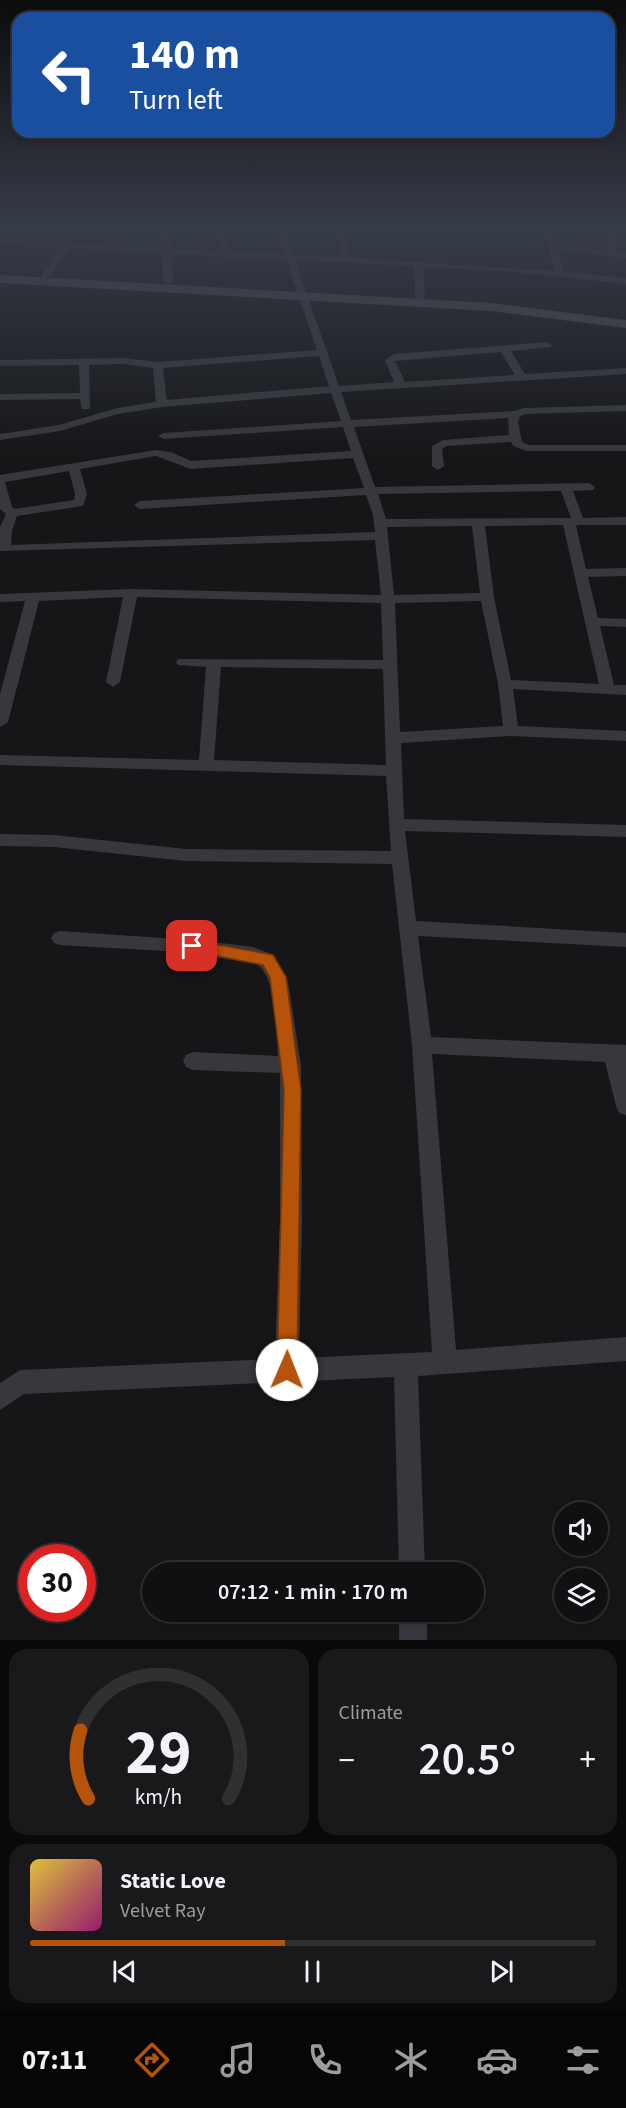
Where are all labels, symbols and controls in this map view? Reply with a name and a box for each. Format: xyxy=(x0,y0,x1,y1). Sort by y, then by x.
text: 140 m xyxy=(129,25,240,85)
icon: left xyxy=(30,36,108,114)
text: Turn left xyxy=(129,81,223,120)
pin xyxy=(166,920,217,971)
icon: arrive xyxy=(175,929,208,962)
position arrow xyxy=(255,1338,319,1402)
map controls xyxy=(554,1502,608,1622)
button: sound xyxy=(554,1502,608,1556)
speed limit sign: 30 xyxy=(18,1544,96,1622)
button: layers xyxy=(554,1568,608,1622)
text: 07:12 · 1 min · 170 m xyxy=(218,1576,408,1608)
text: Climate xyxy=(339,1699,403,1727)
text: 29 xyxy=(126,1709,192,1798)
text: 20.5° xyxy=(419,1728,516,1792)
text: − xyxy=(339,1737,355,1784)
text: + xyxy=(580,1737,596,1784)
text: km/h xyxy=(135,1782,183,1813)
text: Static Love xyxy=(120,1865,226,1897)
text: Velvet Ray xyxy=(120,1897,206,1925)
icon: previous xyxy=(108,1955,141,1988)
icon: pause xyxy=(296,1955,329,1988)
icon: next xyxy=(485,1955,518,1988)
icon: directions xyxy=(131,2039,173,2081)
icon: music xyxy=(217,2039,259,2081)
icon: phone xyxy=(304,2039,346,2081)
icon: climate xyxy=(390,2039,432,2081)
icon: car xyxy=(476,2039,518,2081)
icon: filters xyxy=(562,2039,604,2081)
text: 07:11 xyxy=(22,2041,87,2080)

